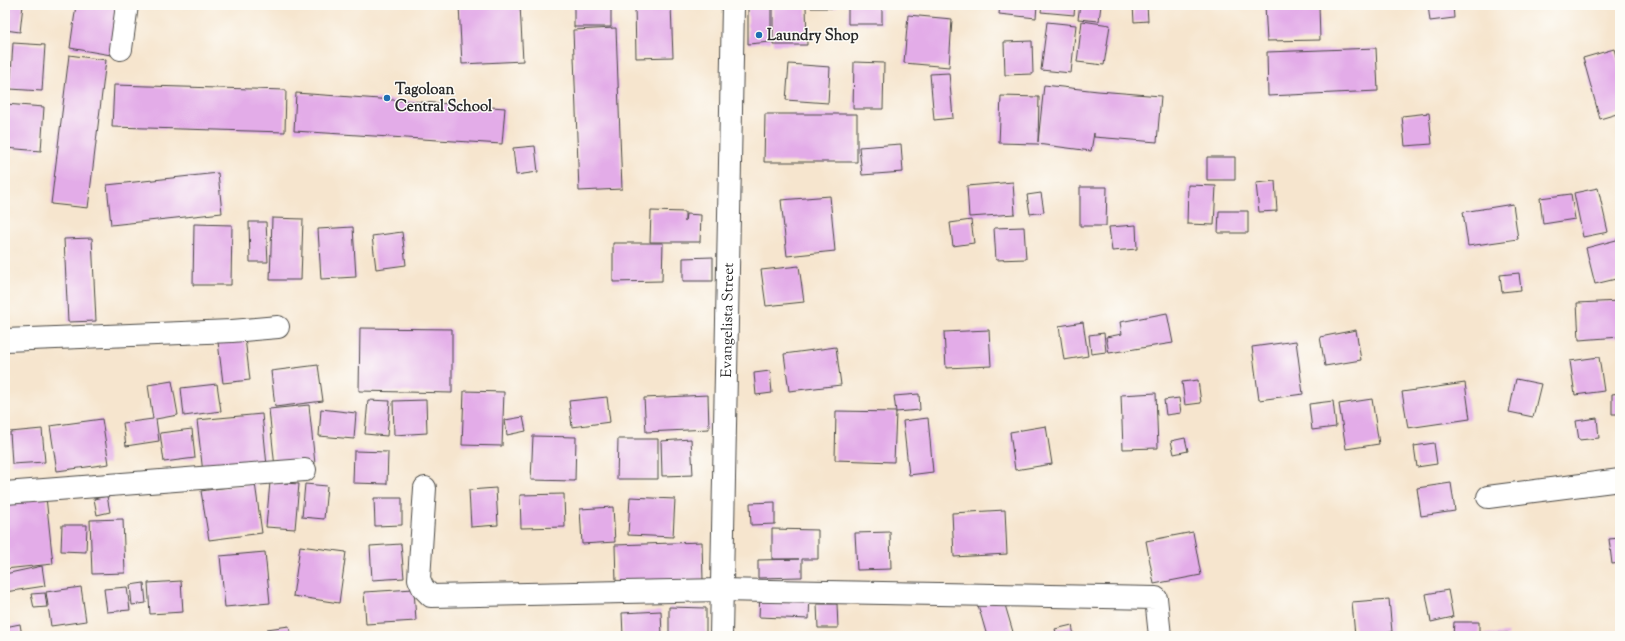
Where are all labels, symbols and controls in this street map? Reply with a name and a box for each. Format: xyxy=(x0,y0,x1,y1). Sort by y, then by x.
place label: Laundry Shop xyxy=(767,26,859,47)
marker: Laundry Shop xyxy=(754,30,764,40)
place label: Tagoloan Central School xyxy=(395,80,493,118)
marker: Tagoloan Central School xyxy=(382,93,392,103)
street label: Evangelista Street xyxy=(717,262,740,378)

